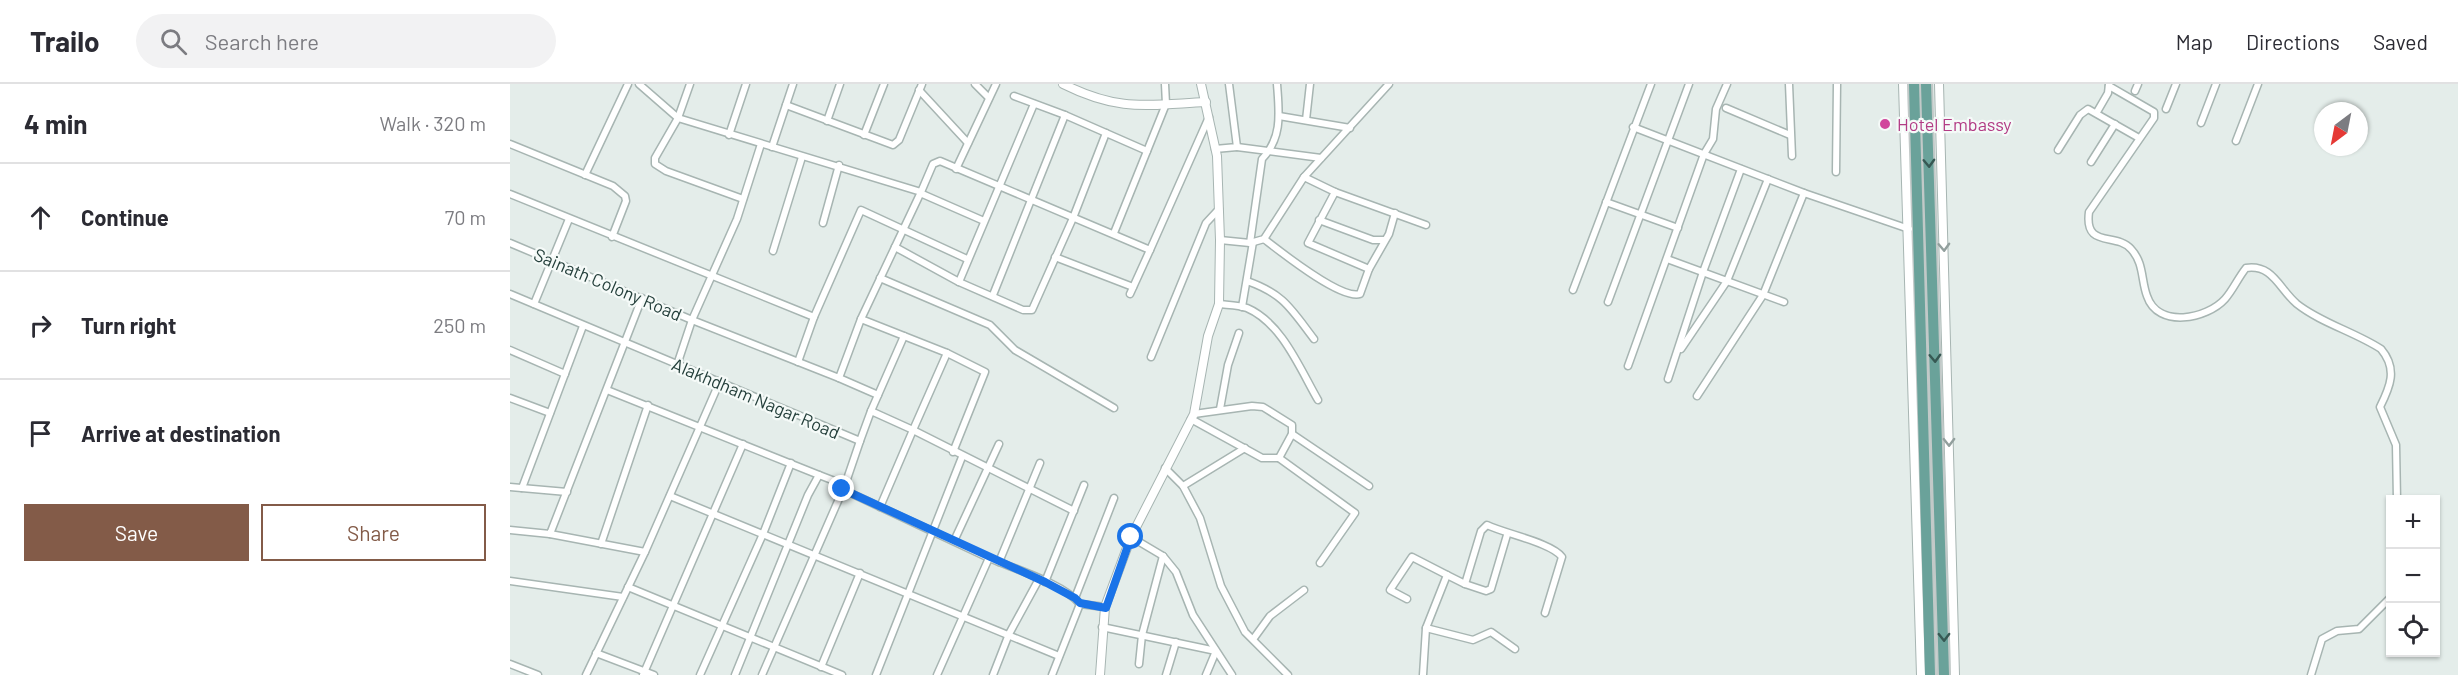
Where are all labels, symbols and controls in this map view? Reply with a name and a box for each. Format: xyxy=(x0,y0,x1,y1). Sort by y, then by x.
search box xyxy=(136,14,556,68)
text: Trailo xyxy=(30,24,100,58)
icon: search xyxy=(157,25,190,58)
text: Search here xyxy=(205,28,319,54)
text: Map xyxy=(2176,29,2213,54)
text: Directions xyxy=(2246,29,2340,54)
text: Saved xyxy=(2373,29,2428,54)
north arrow xyxy=(2314,102,2368,156)
text: 4 min xyxy=(24,108,88,139)
text: Walk · 320 m xyxy=(379,111,486,135)
place label: Hotel Embassy xyxy=(1897,113,2012,135)
marker: Hotel Embassy xyxy=(1878,117,1892,131)
one-way arrow xyxy=(1923,159,1935,168)
icon: ahead xyxy=(24,201,57,234)
text: Continue xyxy=(81,204,169,230)
text: 70 m xyxy=(445,205,486,229)
street label: Sainath Colony Road xyxy=(531,243,685,325)
one-way arrow xyxy=(1937,243,1950,252)
icon: right xyxy=(24,309,57,342)
text: Turn right xyxy=(81,312,176,338)
text: 250 m xyxy=(433,313,486,337)
street label: Alakhdham Nagar Road xyxy=(669,353,843,443)
one-way arrow xyxy=(1928,354,1941,363)
icon: arrive xyxy=(24,417,57,450)
text: Arrive at destination xyxy=(81,420,280,446)
one-way arrow xyxy=(1943,438,1955,447)
route end xyxy=(828,475,854,501)
map controls xyxy=(2386,495,2440,657)
button: + xyxy=(2386,495,2440,549)
button: Save xyxy=(24,504,249,561)
button: Share xyxy=(261,504,486,561)
route start xyxy=(1117,523,1143,549)
button: − xyxy=(2386,549,2440,603)
button: locate xyxy=(2386,603,2440,657)
one-way arrow xyxy=(1938,633,1950,642)

